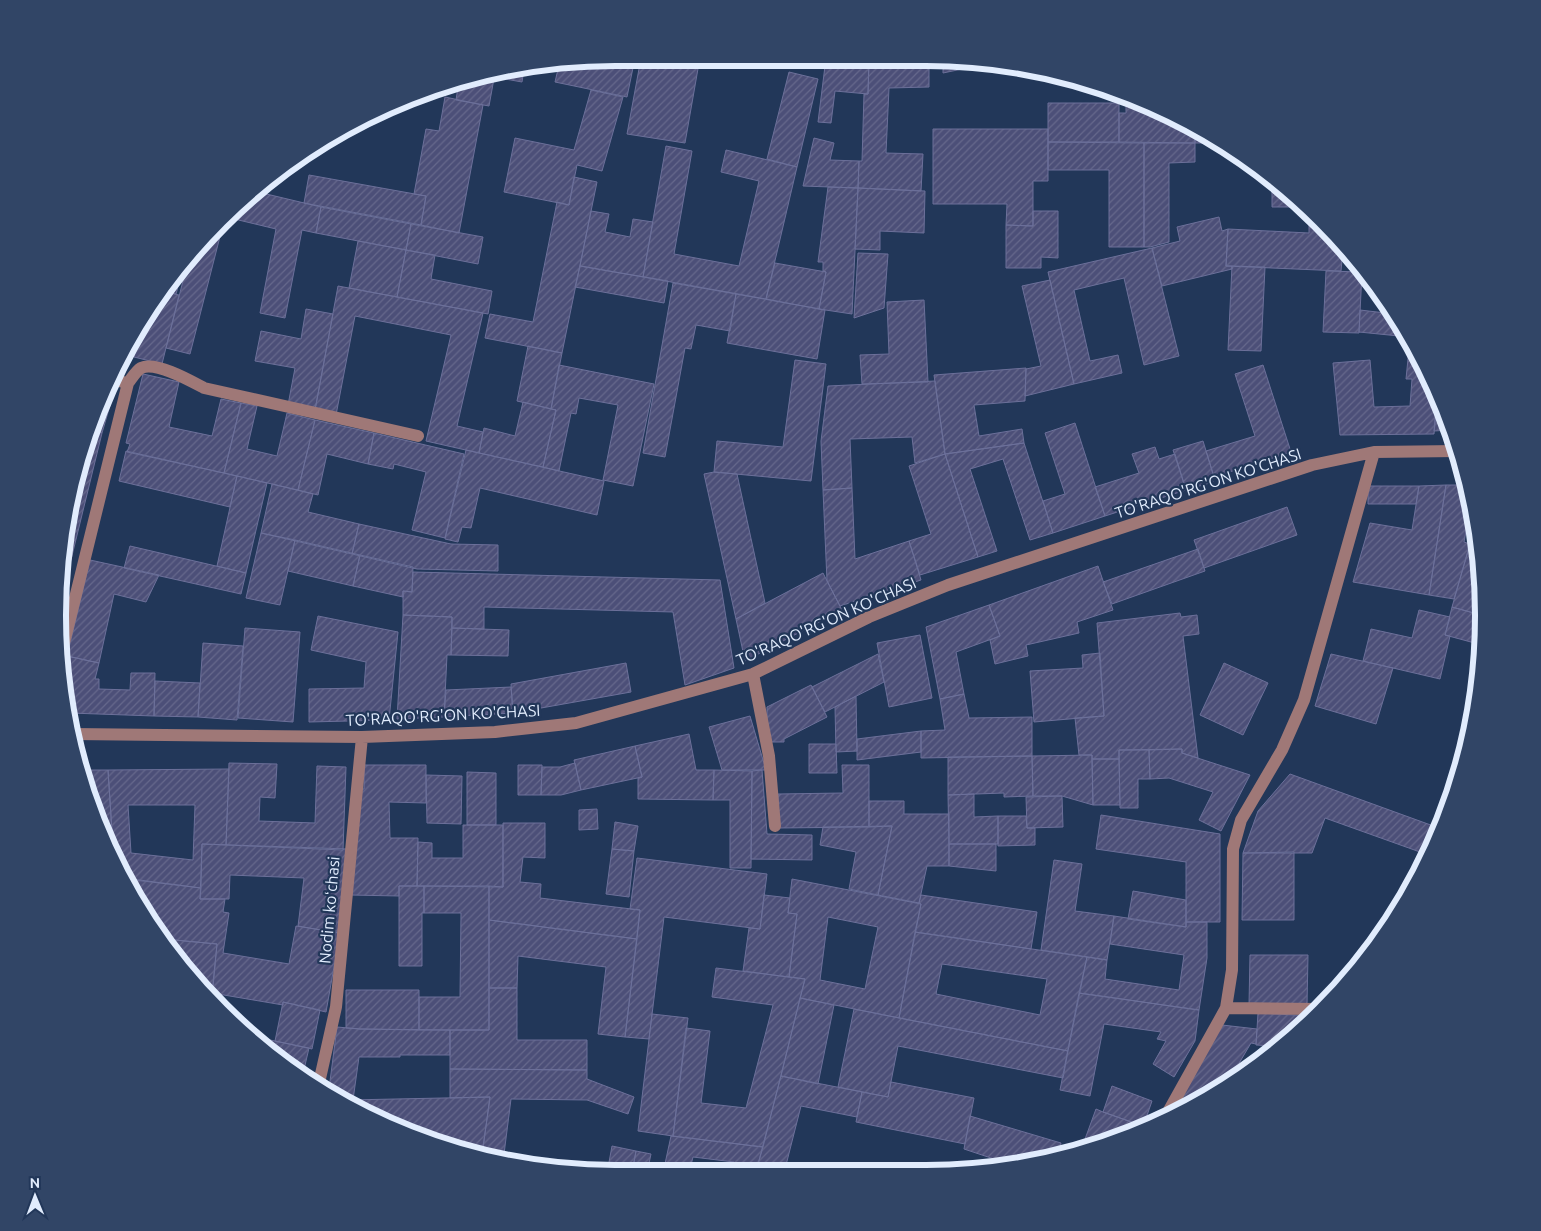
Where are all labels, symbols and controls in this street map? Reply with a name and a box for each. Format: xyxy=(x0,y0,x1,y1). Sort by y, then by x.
street label: TO'RAQO'RG'ON KO'CHASI xyxy=(1113,444,1303,522)
street label: TO'RAQO'RG'ON KO'CHASI xyxy=(733,573,919,669)
street label: TO'RAQO'RG'ON KO'CHASI xyxy=(345,701,541,729)
street label: Nodim koʻchasi xyxy=(315,856,343,964)
north arrow xyxy=(10,1171,60,1221)
text: N xyxy=(29,1175,40,1191)

